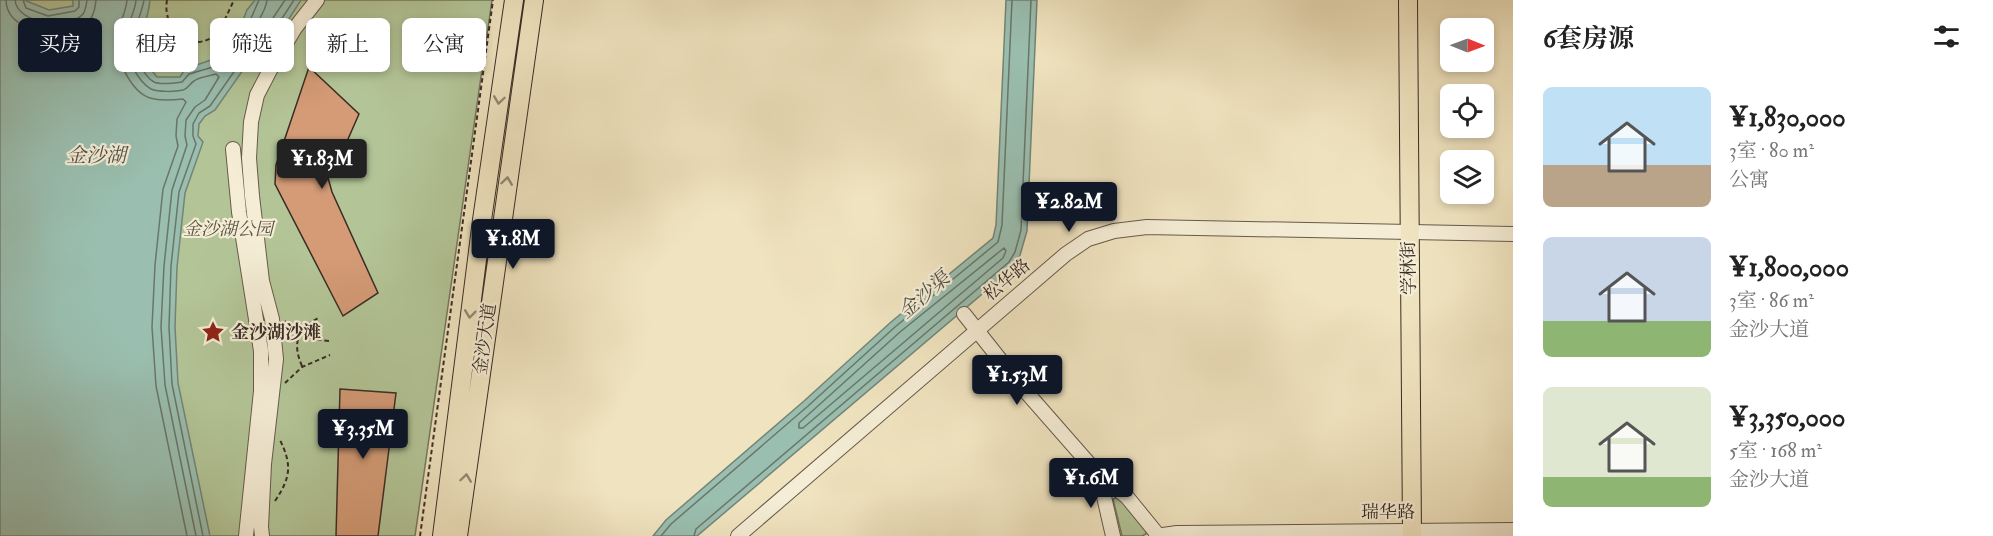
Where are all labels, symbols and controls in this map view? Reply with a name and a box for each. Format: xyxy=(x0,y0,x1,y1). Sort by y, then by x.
chip: 买房 xyxy=(18,18,102,72)
chip: 租房 xyxy=(114,18,198,72)
chip: 筛选 xyxy=(210,18,294,72)
chip: 新上 xyxy=(306,18,390,72)
chip: 公寓 xyxy=(402,18,486,72)
north arrow xyxy=(1440,18,1494,72)
map controls xyxy=(1440,18,1494,204)
icon: filters xyxy=(1930,20,1963,53)
text: 6套房源 xyxy=(1543,23,1634,55)
button: locate xyxy=(1440,84,1494,138)
one-way arrow xyxy=(494,95,506,104)
text: ¥1,830,000 xyxy=(1729,102,1846,134)
icon: home xyxy=(1591,111,1663,183)
text: 3室 · 80 m² xyxy=(1729,138,1814,163)
pin: ¥1.83M xyxy=(273,139,371,190)
water label: 金沙湖 xyxy=(66,143,129,168)
text: ¥1.83M xyxy=(291,146,353,171)
button: layers xyxy=(1440,150,1494,204)
text: 公寓 xyxy=(1729,167,1769,192)
one-way arrow xyxy=(501,176,513,185)
pin: ¥2.82M xyxy=(1020,182,1118,233)
text: ¥2.82M xyxy=(1035,189,1103,214)
park label: 金沙湖公园 xyxy=(183,218,276,241)
pin: ¥1.8M xyxy=(471,219,555,270)
text: ¥1.8M xyxy=(486,226,540,251)
street label: 学林街 xyxy=(1397,241,1421,295)
text: ¥1,800,000 xyxy=(1729,252,1849,284)
street label: 松华路 xyxy=(979,254,1035,306)
icon: home xyxy=(1591,261,1663,333)
water label: 金沙渠 xyxy=(893,264,957,324)
text: 3室 · 86 m² xyxy=(1729,288,1814,313)
street label: 金沙大道 xyxy=(469,302,501,376)
one-way arrow xyxy=(465,309,477,318)
text: 金沙大道 xyxy=(1729,317,1809,342)
place icon: 金沙湖沙滩 xyxy=(200,319,226,345)
place label: 金沙湖沙滩 xyxy=(231,321,321,344)
pin: ¥1.53M xyxy=(968,355,1066,406)
text: ¥1.53M xyxy=(986,362,1048,387)
text: ¥3,350,000 xyxy=(1729,402,1845,434)
pin: ¥3.35M xyxy=(314,409,412,460)
icon: home xyxy=(1591,411,1663,483)
text: ¥3.35M xyxy=(332,416,394,441)
text: 5室 · 168 m² xyxy=(1729,438,1822,463)
pin: ¥1.6M xyxy=(1049,458,1133,509)
text: ¥1.6M xyxy=(1063,465,1119,490)
text: 金沙大道 xyxy=(1729,467,1809,492)
one-way arrow xyxy=(460,473,472,483)
street label: 瑞华路 xyxy=(1361,501,1415,524)

